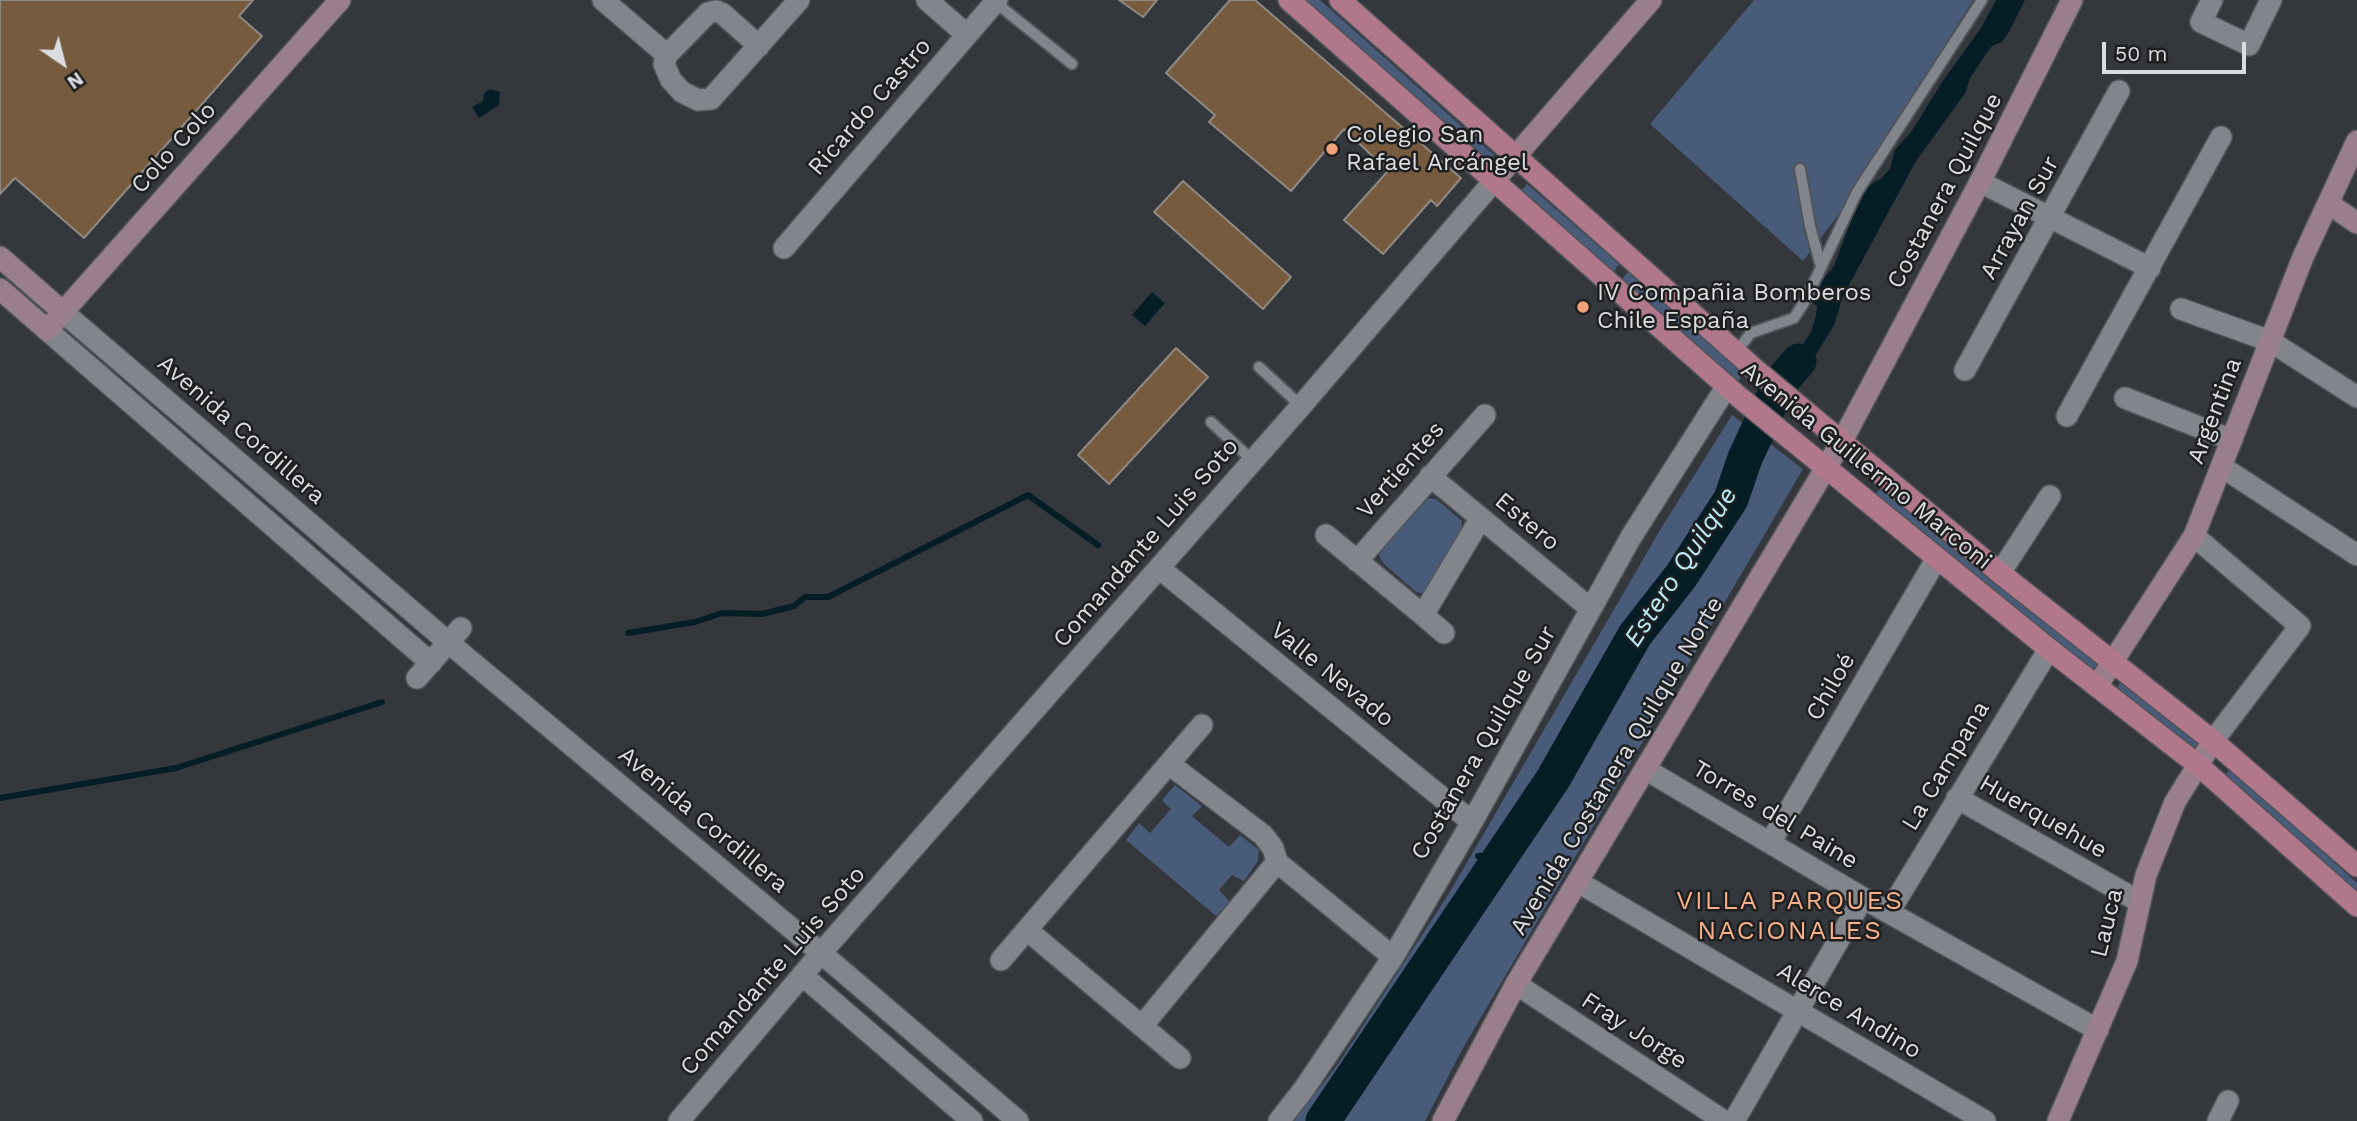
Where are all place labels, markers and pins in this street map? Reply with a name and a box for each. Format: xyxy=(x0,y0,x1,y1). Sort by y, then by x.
place label: Colegio San Rafael Arcángel xyxy=(1346,121,1528,177)
marker: Colegio San Rafael Arcángel xyxy=(1324,141,1340,157)
place label: IV Compañia Bomberos Chile España xyxy=(1597,279,1872,335)
marker: IV Compañia Bomberos Chile España xyxy=(1575,299,1591,315)

